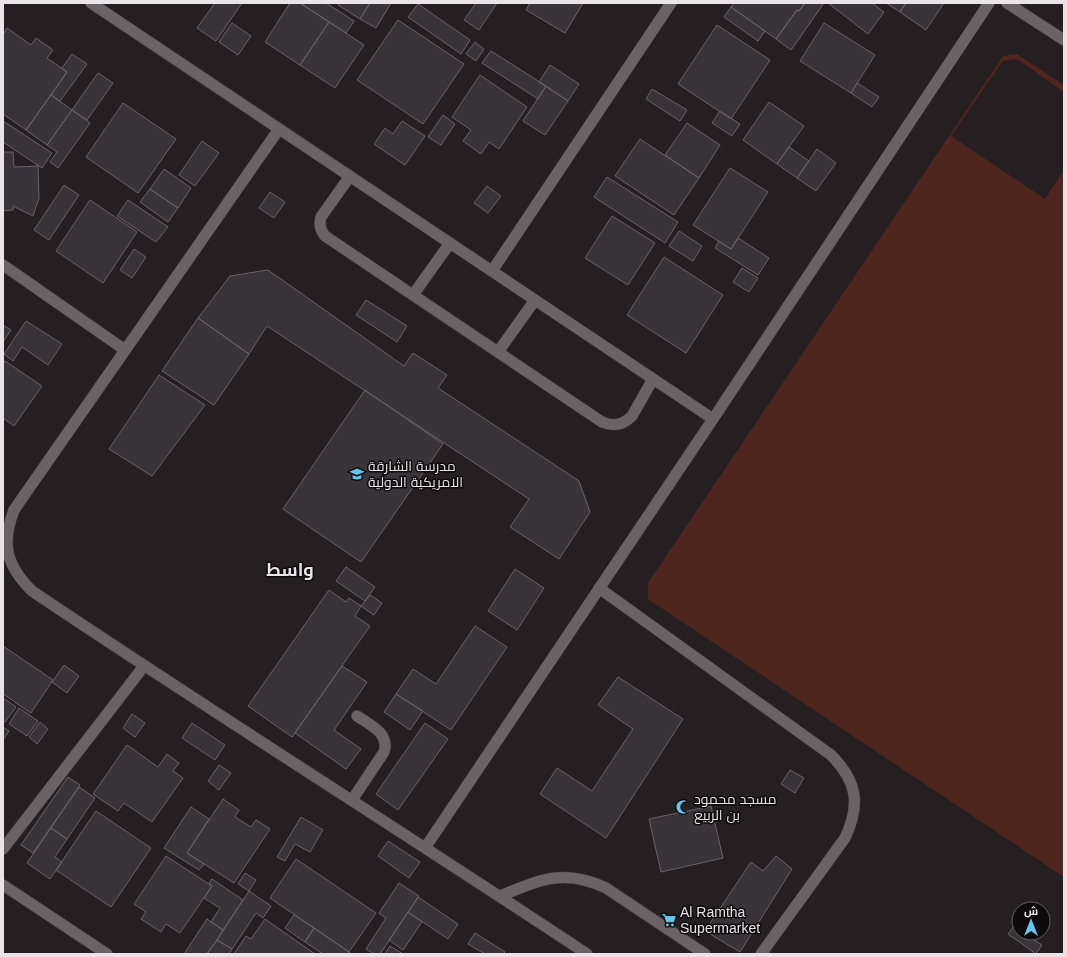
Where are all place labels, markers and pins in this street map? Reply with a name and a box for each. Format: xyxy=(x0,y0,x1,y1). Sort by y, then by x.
place label: مدرسة الشارقة الامريكية الدولية xyxy=(368,458,463,490)
school or university icon: مدرسة الشارقة الامريكية الدولية xyxy=(349,466,365,482)
place label: مسجد محمود بن الربيع xyxy=(694,791,777,824)
mosque icon: مسجد محمود بن الربيع xyxy=(675,799,691,815)
place label: Al Ramtha Supermarket xyxy=(680,904,760,936)
supermarket icon: Al Ramtha Supermarket xyxy=(661,912,677,928)

